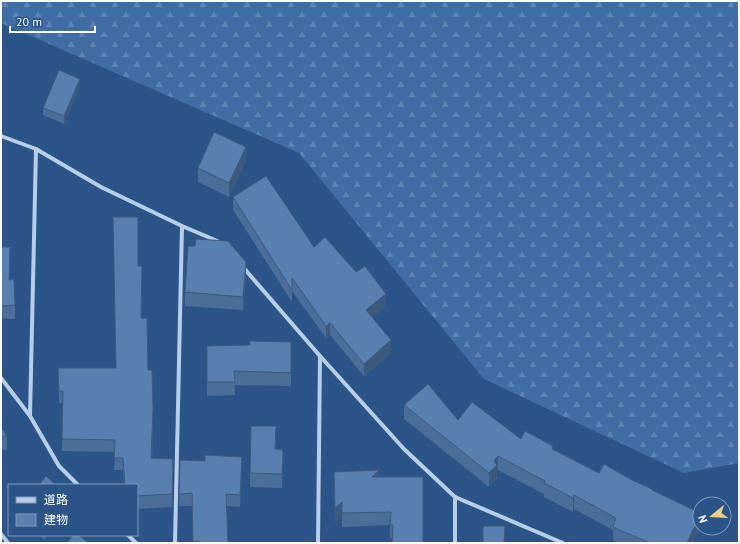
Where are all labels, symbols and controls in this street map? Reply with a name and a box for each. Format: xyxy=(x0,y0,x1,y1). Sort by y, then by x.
scale bar xyxy=(10,8,95,34)
text: 20 m xyxy=(16,14,42,29)
legend xyxy=(8,484,138,536)
text: 道路 xyxy=(44,492,68,507)
north arrow xyxy=(692,496,732,536)
text: 建物 xyxy=(44,512,68,527)
text: N xyxy=(695,513,710,525)

